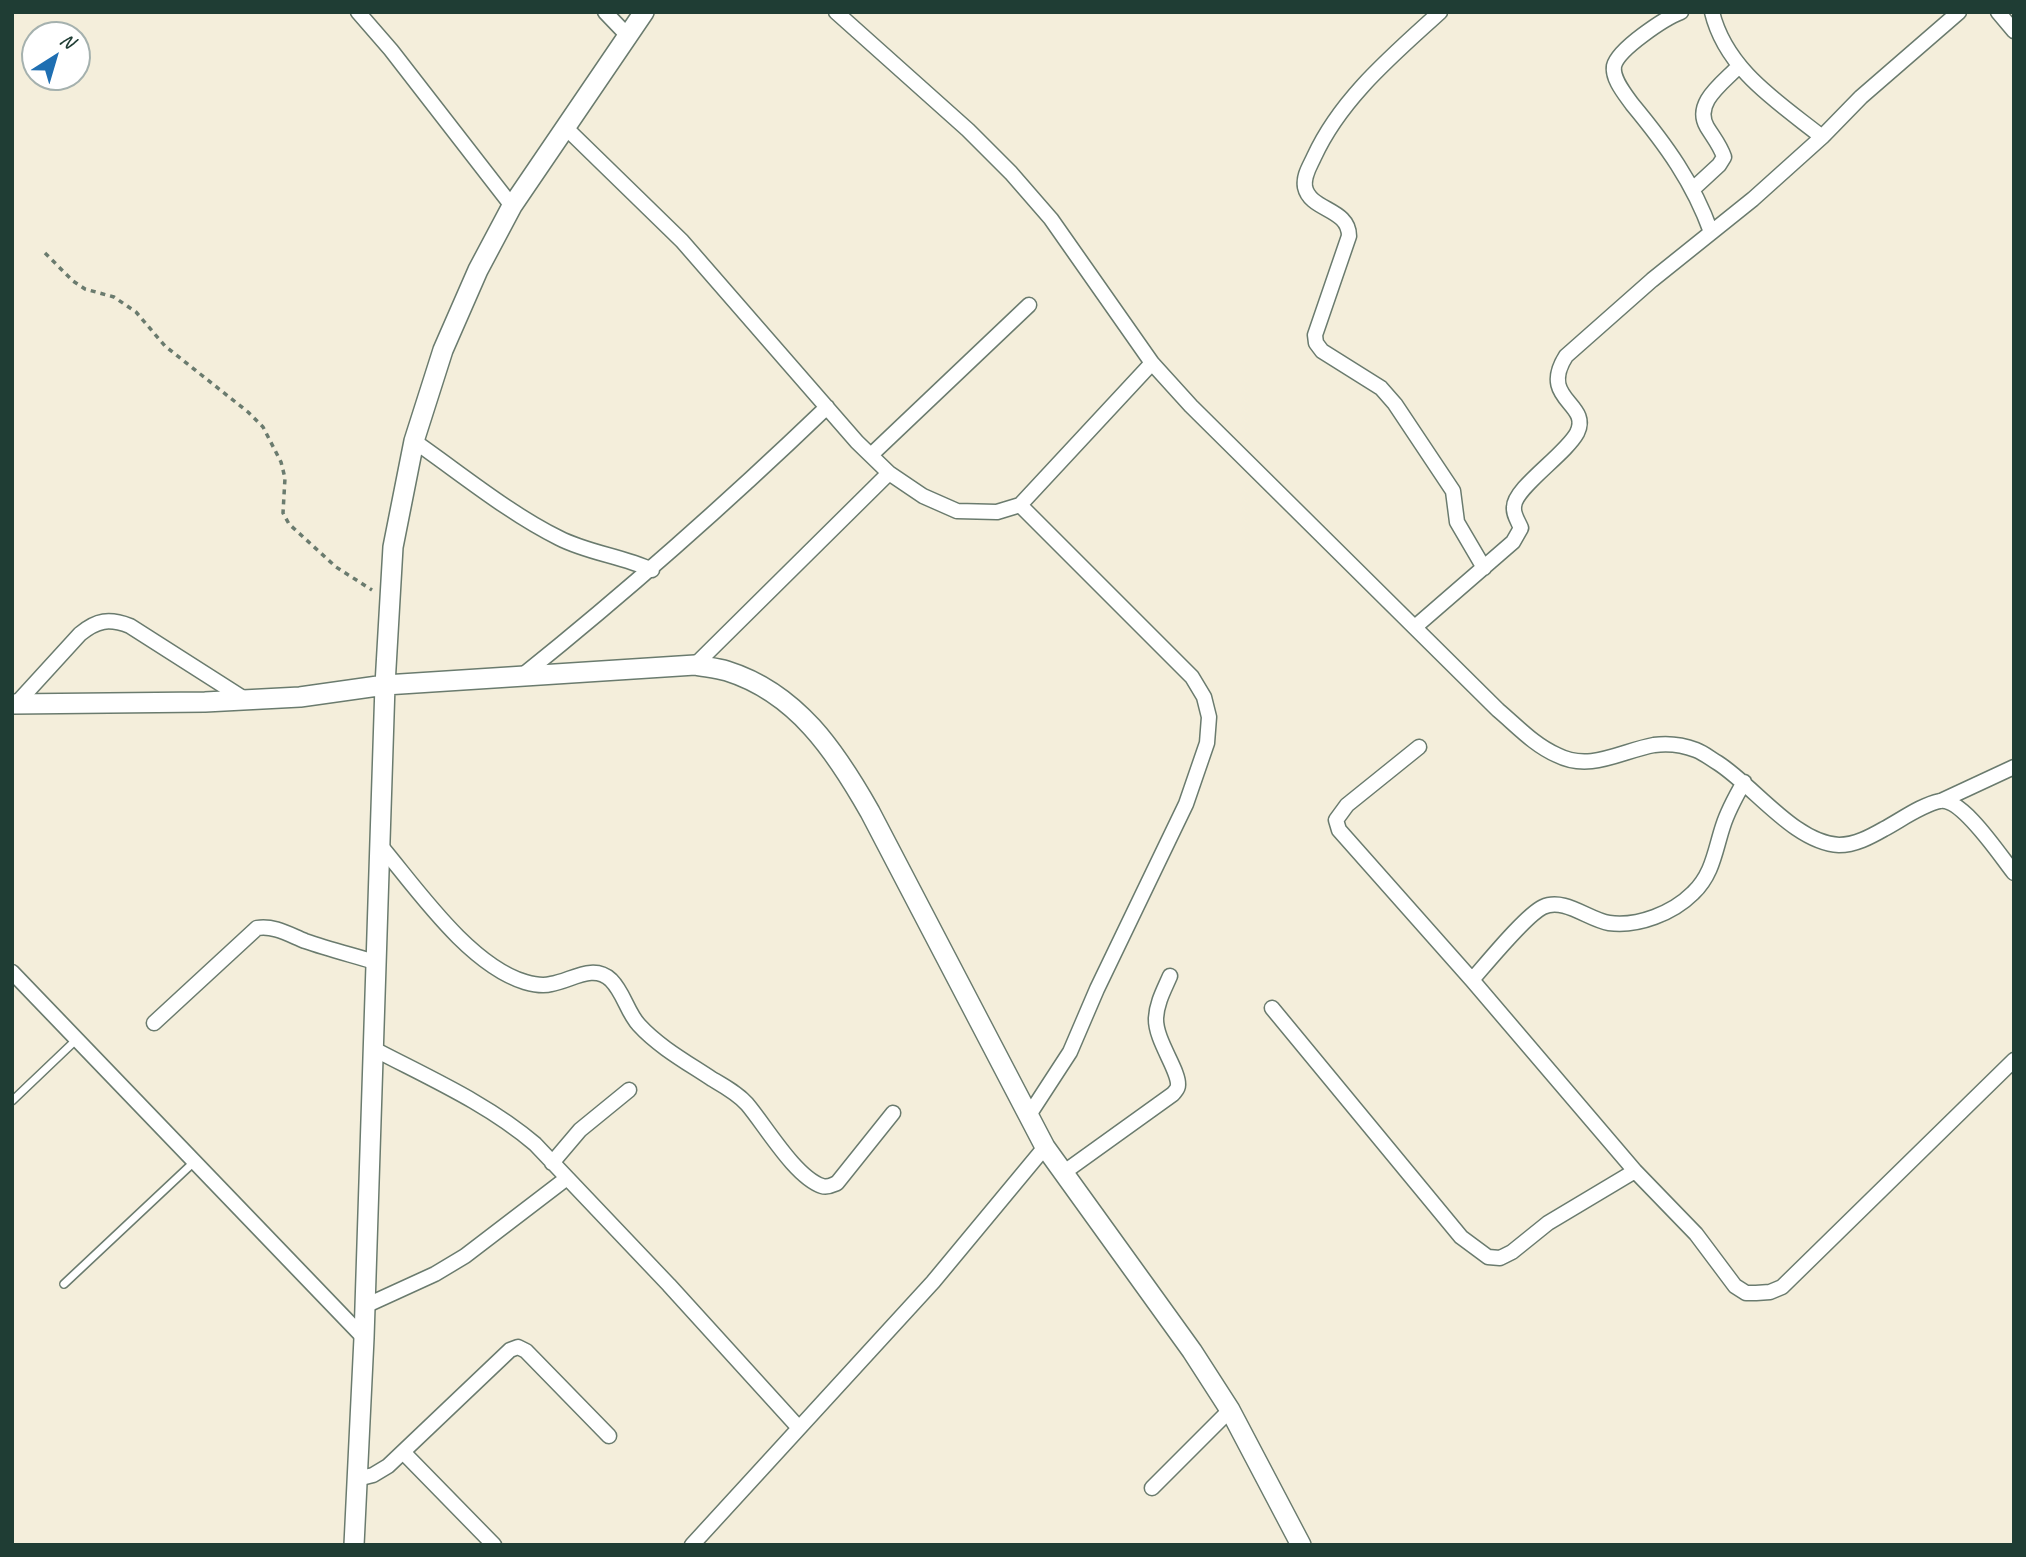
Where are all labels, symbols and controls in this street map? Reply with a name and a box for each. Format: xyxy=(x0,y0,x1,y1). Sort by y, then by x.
north arrow xyxy=(21,21,91,91)
text: N xyxy=(56,28,79,54)

